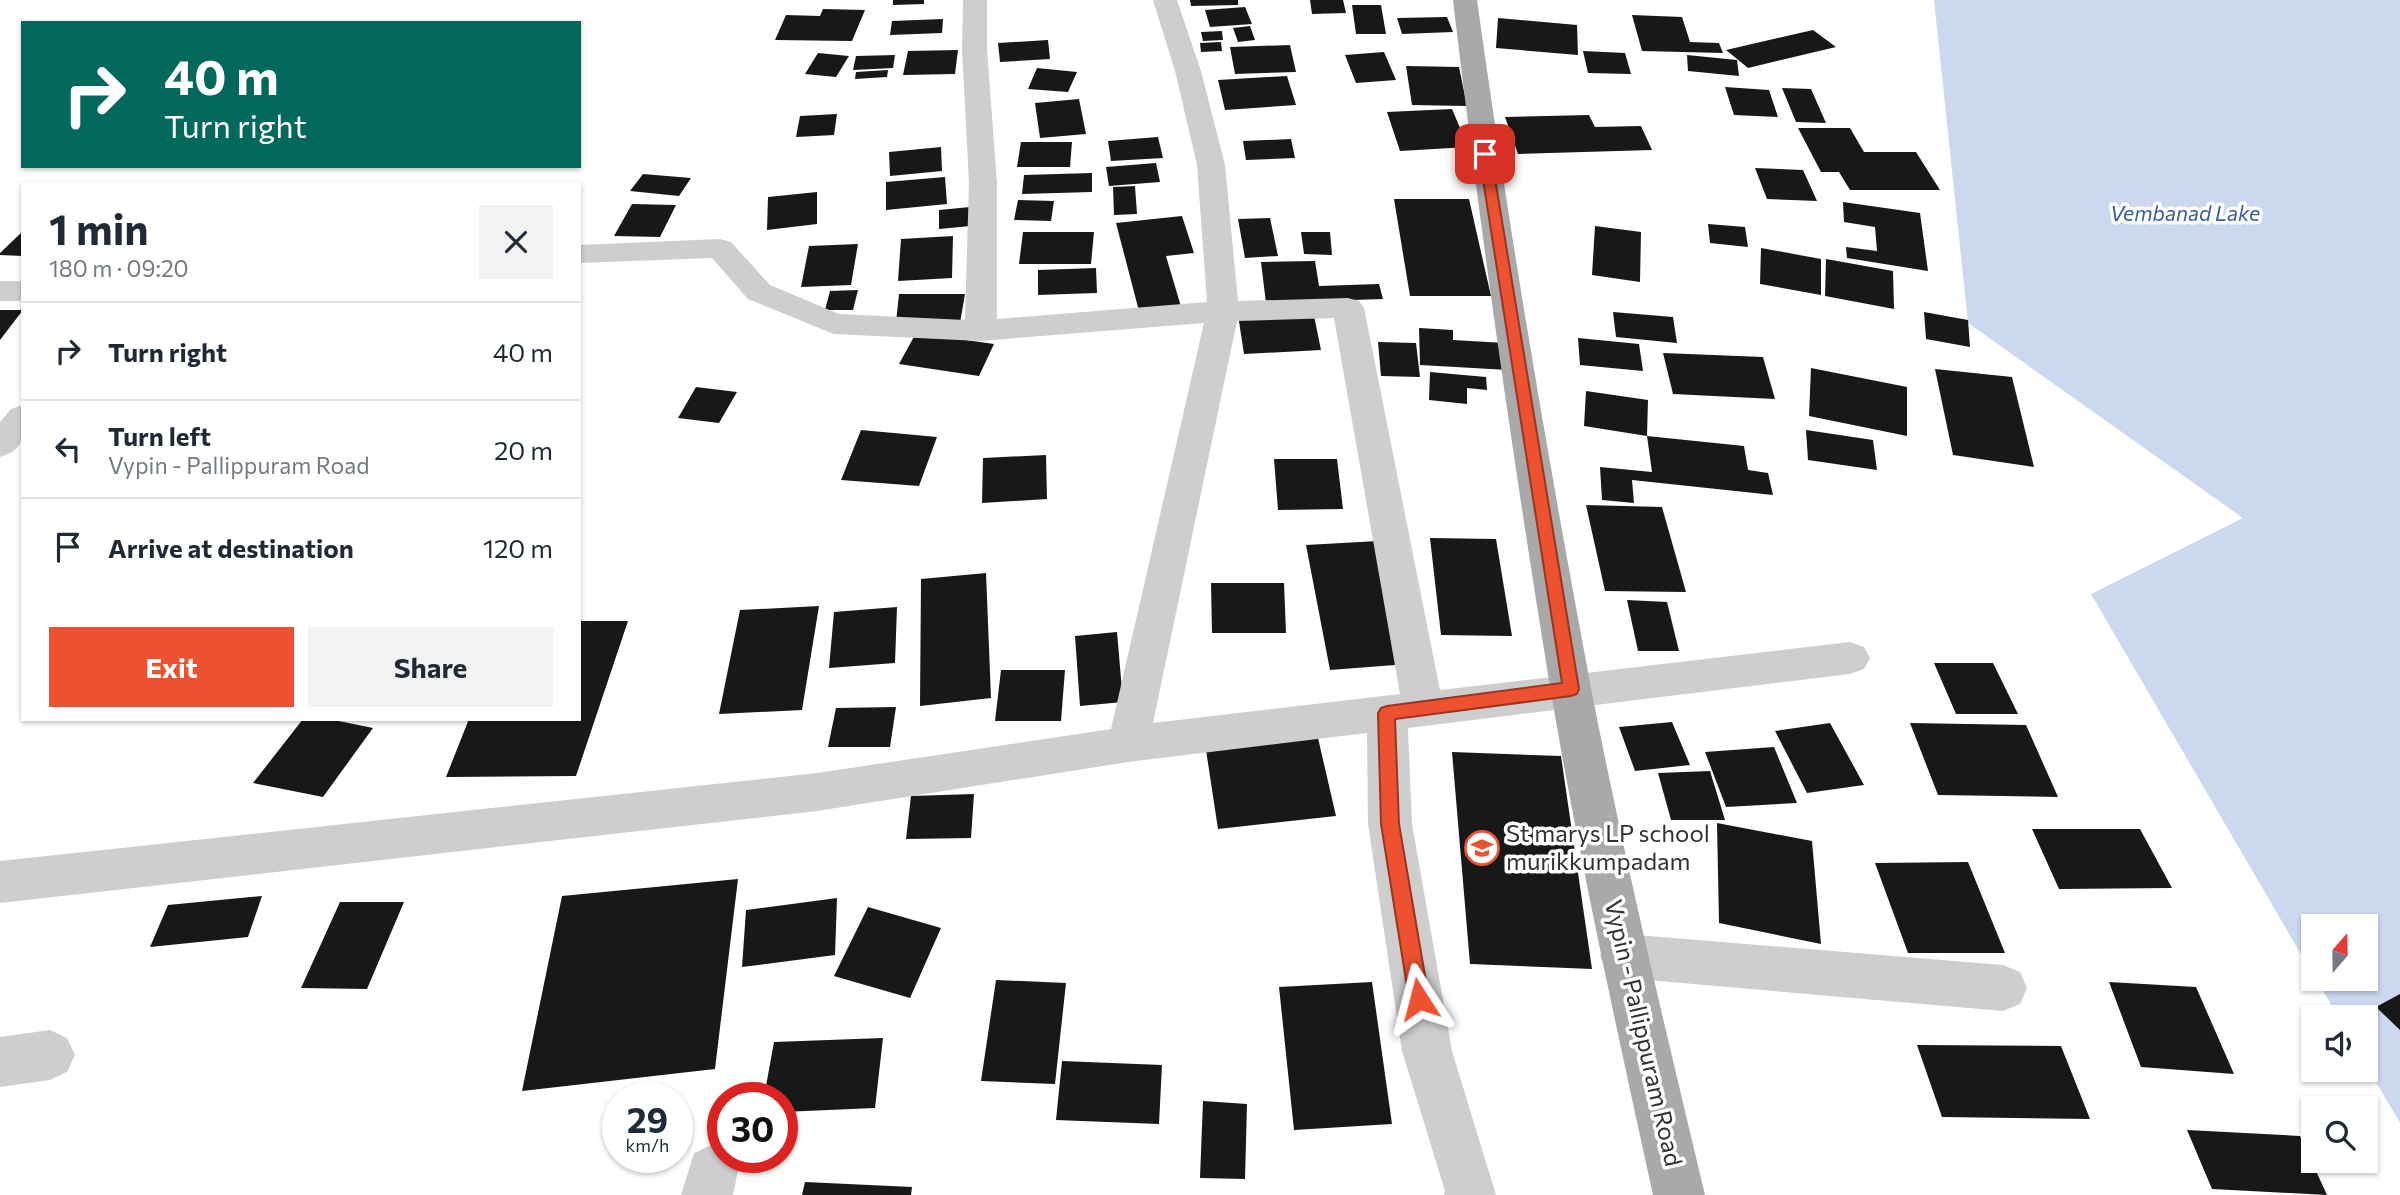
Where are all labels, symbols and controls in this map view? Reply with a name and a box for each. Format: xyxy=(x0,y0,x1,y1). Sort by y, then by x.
text: 40 m xyxy=(164,45,279,105)
icon: right xyxy=(49,49,140,140)
text: Turn right xyxy=(164,105,307,145)
pin xyxy=(1455,124,1515,184)
icon: arrive xyxy=(1466,135,1504,173)
water label: Vembanad Lake xyxy=(2110,200,2260,225)
text: 1 min xyxy=(49,202,149,254)
button: close xyxy=(479,205,553,279)
text: 180 m · 09:20 xyxy=(49,254,189,282)
icon: right xyxy=(49,332,87,370)
text: Turn right xyxy=(108,336,227,367)
text: 40 m xyxy=(493,336,553,367)
text: Turn left xyxy=(108,420,211,451)
icon: left xyxy=(49,430,87,468)
text: 20 m xyxy=(494,434,553,465)
text: Vypin - Pallippuram Road xyxy=(108,451,369,479)
icon: arrive xyxy=(49,528,87,566)
text: Arrive at destination xyxy=(108,532,354,563)
text: 120 m xyxy=(483,532,553,563)
button: Exit xyxy=(49,627,294,707)
button: Share xyxy=(308,627,553,707)
place label: St marys LP school murikkumpadam xyxy=(1506,818,1710,875)
school or university icon: St marys LP school murikkumpadam xyxy=(1463,829,1501,867)
street label: Vypin - Pallippuram Road xyxy=(1600,896,1689,1169)
north arrow xyxy=(2301,914,2378,990)
map controls xyxy=(2301,914,2378,1173)
position arrow xyxy=(1382,962,1456,1036)
button: sound xyxy=(2301,1005,2378,1082)
speed limit sign: 30 xyxy=(707,1082,798,1173)
button: search xyxy=(2301,1096,2378,1173)
text: 29 xyxy=(627,1097,668,1140)
text: km/h xyxy=(626,1134,669,1156)

